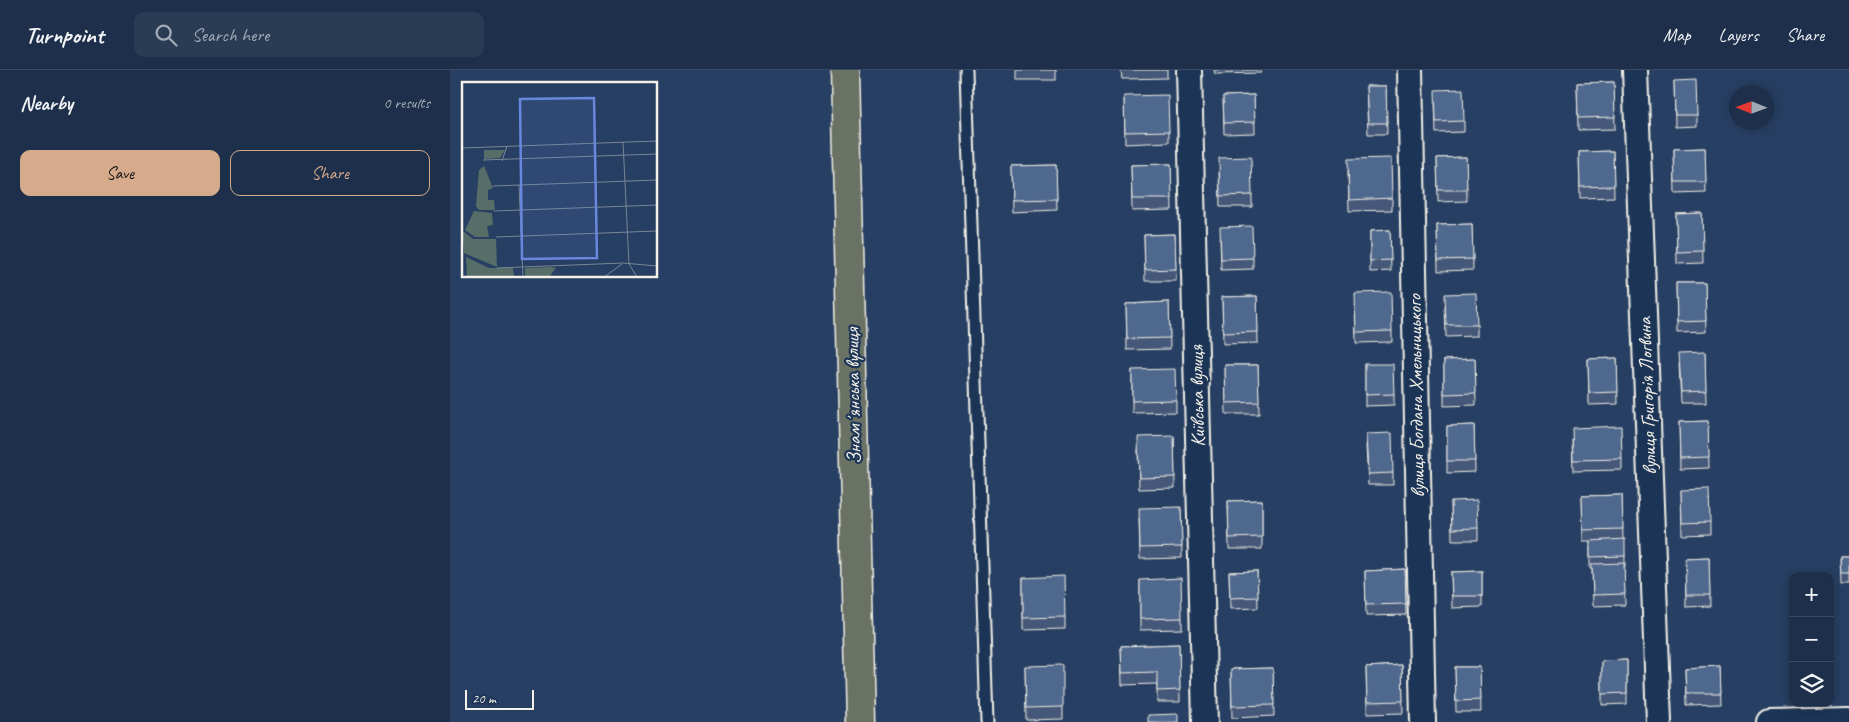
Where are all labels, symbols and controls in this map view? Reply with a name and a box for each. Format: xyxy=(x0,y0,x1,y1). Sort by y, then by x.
search box xyxy=(134,12,484,57)
text: Turnpoint xyxy=(25,20,104,50)
icon: search xyxy=(152,21,180,49)
text: Search here xyxy=(192,23,269,47)
text: Map xyxy=(1663,24,1691,46)
text: Layers xyxy=(1719,24,1758,46)
text: Share xyxy=(1786,24,1824,46)
inset map xyxy=(462,82,658,278)
north arrow xyxy=(1729,85,1774,130)
text: Nearby xyxy=(20,90,73,116)
text: 0 results xyxy=(383,93,430,113)
button: Save xyxy=(20,150,220,196)
button: Share xyxy=(230,150,430,196)
street label: вулиця Богдана Хмельницького xyxy=(1402,293,1430,498)
street label: вулиця Григорія Логвина xyxy=(1632,315,1662,475)
street label: Знамʼянська вулиця xyxy=(839,326,867,464)
street label: Київська вулиця xyxy=(1184,344,1210,447)
map controls xyxy=(1789,572,1834,707)
button: + xyxy=(1789,572,1834,617)
button: − xyxy=(1789,617,1834,662)
button: layers xyxy=(1789,662,1834,707)
scale bar xyxy=(465,687,534,710)
text: 20 m xyxy=(472,690,496,707)

